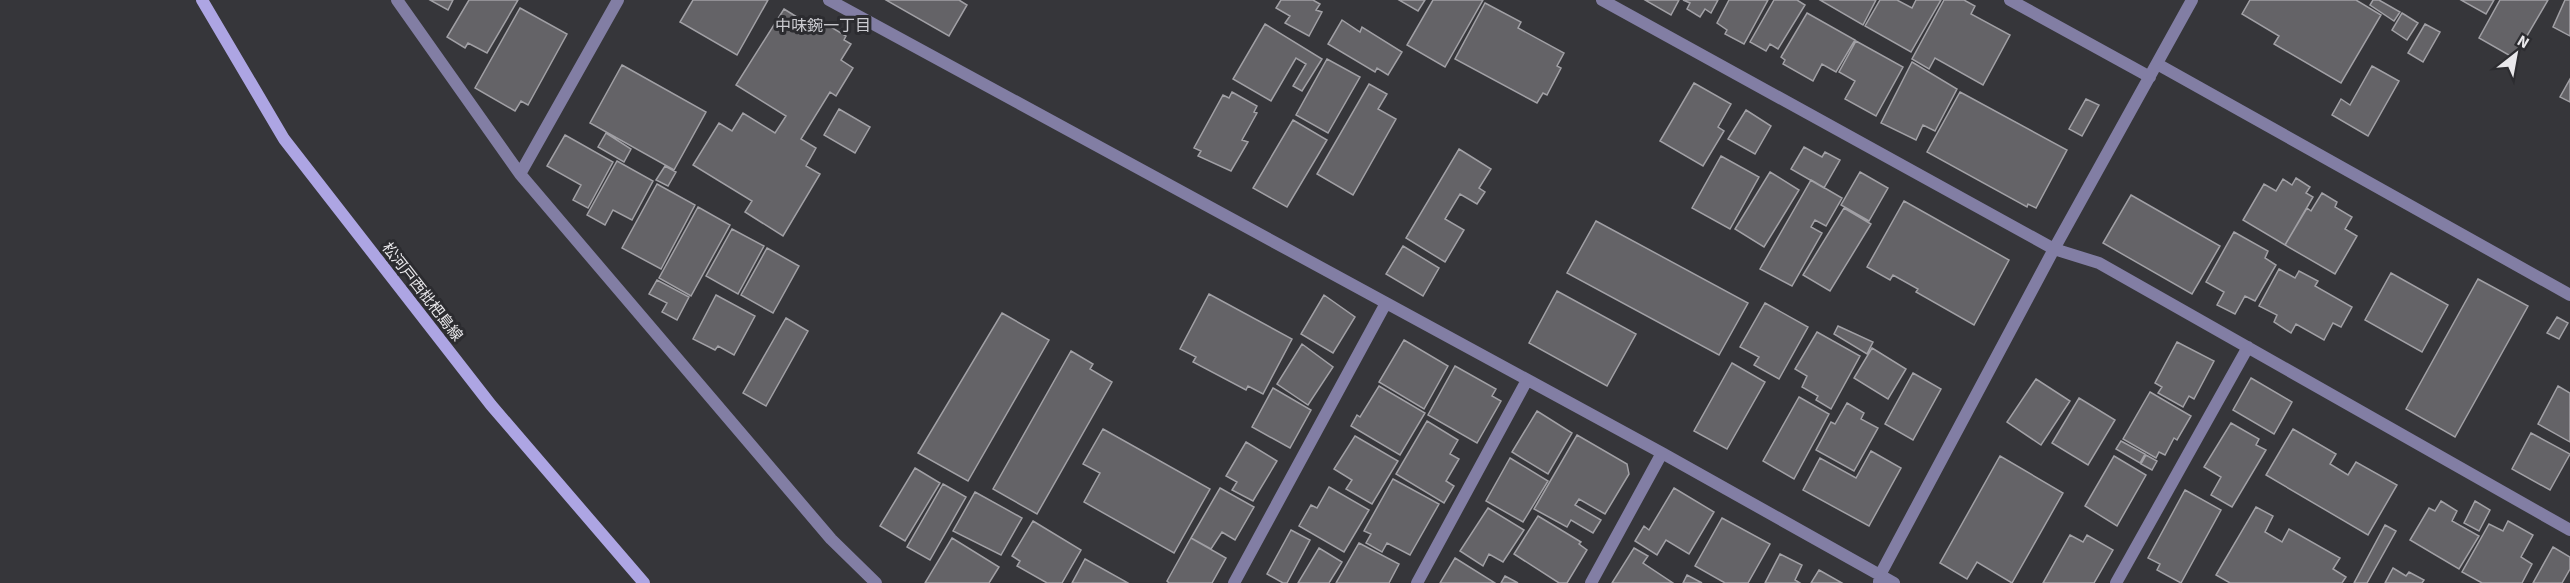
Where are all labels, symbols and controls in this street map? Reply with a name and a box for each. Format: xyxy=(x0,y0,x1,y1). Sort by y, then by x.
district label: 中味鋺一丁目 xyxy=(775,15,871,37)
north arrow xyxy=(2486,24,2546,84)
text: N xyxy=(2513,30,2533,54)
street label: 松河戸西枇杷島線 xyxy=(377,238,467,346)

